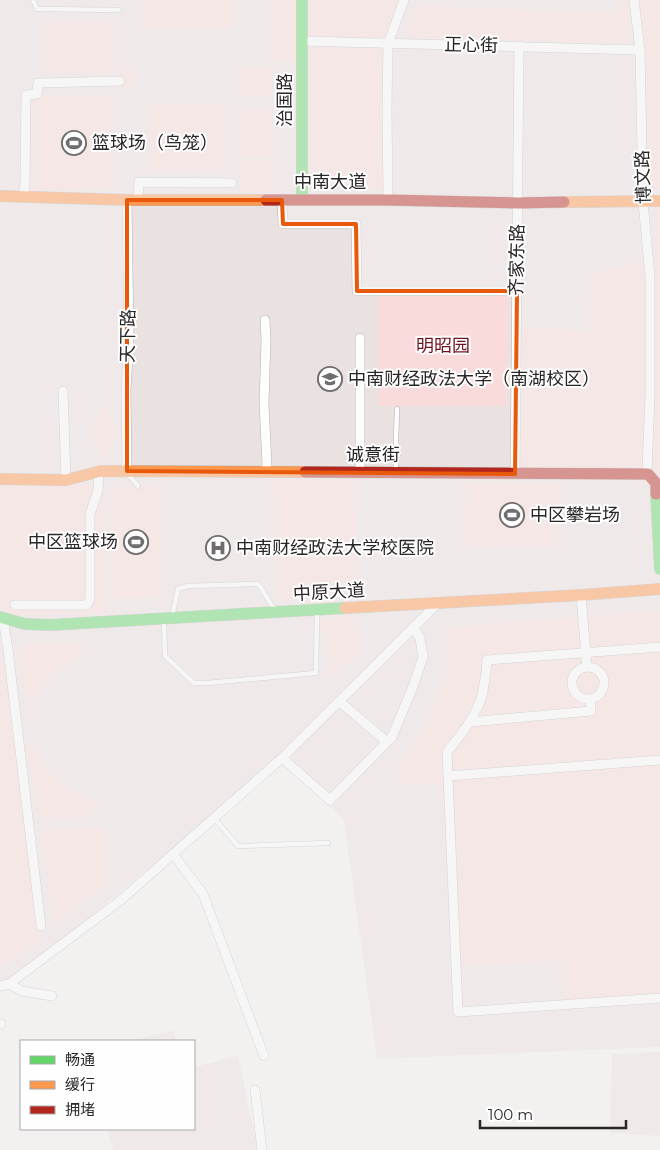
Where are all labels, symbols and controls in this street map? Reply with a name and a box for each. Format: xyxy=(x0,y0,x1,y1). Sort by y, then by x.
street label: 正心街 xyxy=(444,34,498,56)
street label: 治国路 xyxy=(274,73,296,127)
sports icon: 篮球场（鸟笼） xyxy=(61,130,87,156)
place label: 篮球场（鸟笼） xyxy=(92,132,218,154)
street label: 博文路 xyxy=(631,150,655,204)
street label: 中南大道 xyxy=(294,171,366,193)
street label: 齐家东路 xyxy=(505,224,529,296)
street label: 天下路 xyxy=(117,309,139,363)
park label: 明昭园 xyxy=(416,335,470,357)
school or university icon: 中南财经政法大学（南湖校区） xyxy=(317,366,343,392)
place label: 中南财经政法大学（南湖校区） xyxy=(348,368,600,390)
street label: 诚意街 xyxy=(346,444,400,466)
sports icon: 中区攀岩场 xyxy=(499,502,525,528)
place label: 中区攀岩场 xyxy=(530,504,620,526)
sports icon: 中区篮球场 xyxy=(123,529,149,555)
place label: 中区篮球场 xyxy=(28,531,118,553)
hospital icon: 中南财经政法大学校医院 xyxy=(205,535,231,561)
place label: 中南财经政法大学校医院 xyxy=(236,537,434,559)
street label: 中原大道 xyxy=(292,579,366,605)
legend xyxy=(20,1040,195,1130)
text: 畅通 xyxy=(65,1050,95,1069)
text: 缓行 xyxy=(65,1075,95,1094)
scale bar xyxy=(480,1098,626,1130)
text: 拥堵 xyxy=(65,1100,95,1119)
text: 100 m xyxy=(488,1105,533,1124)

